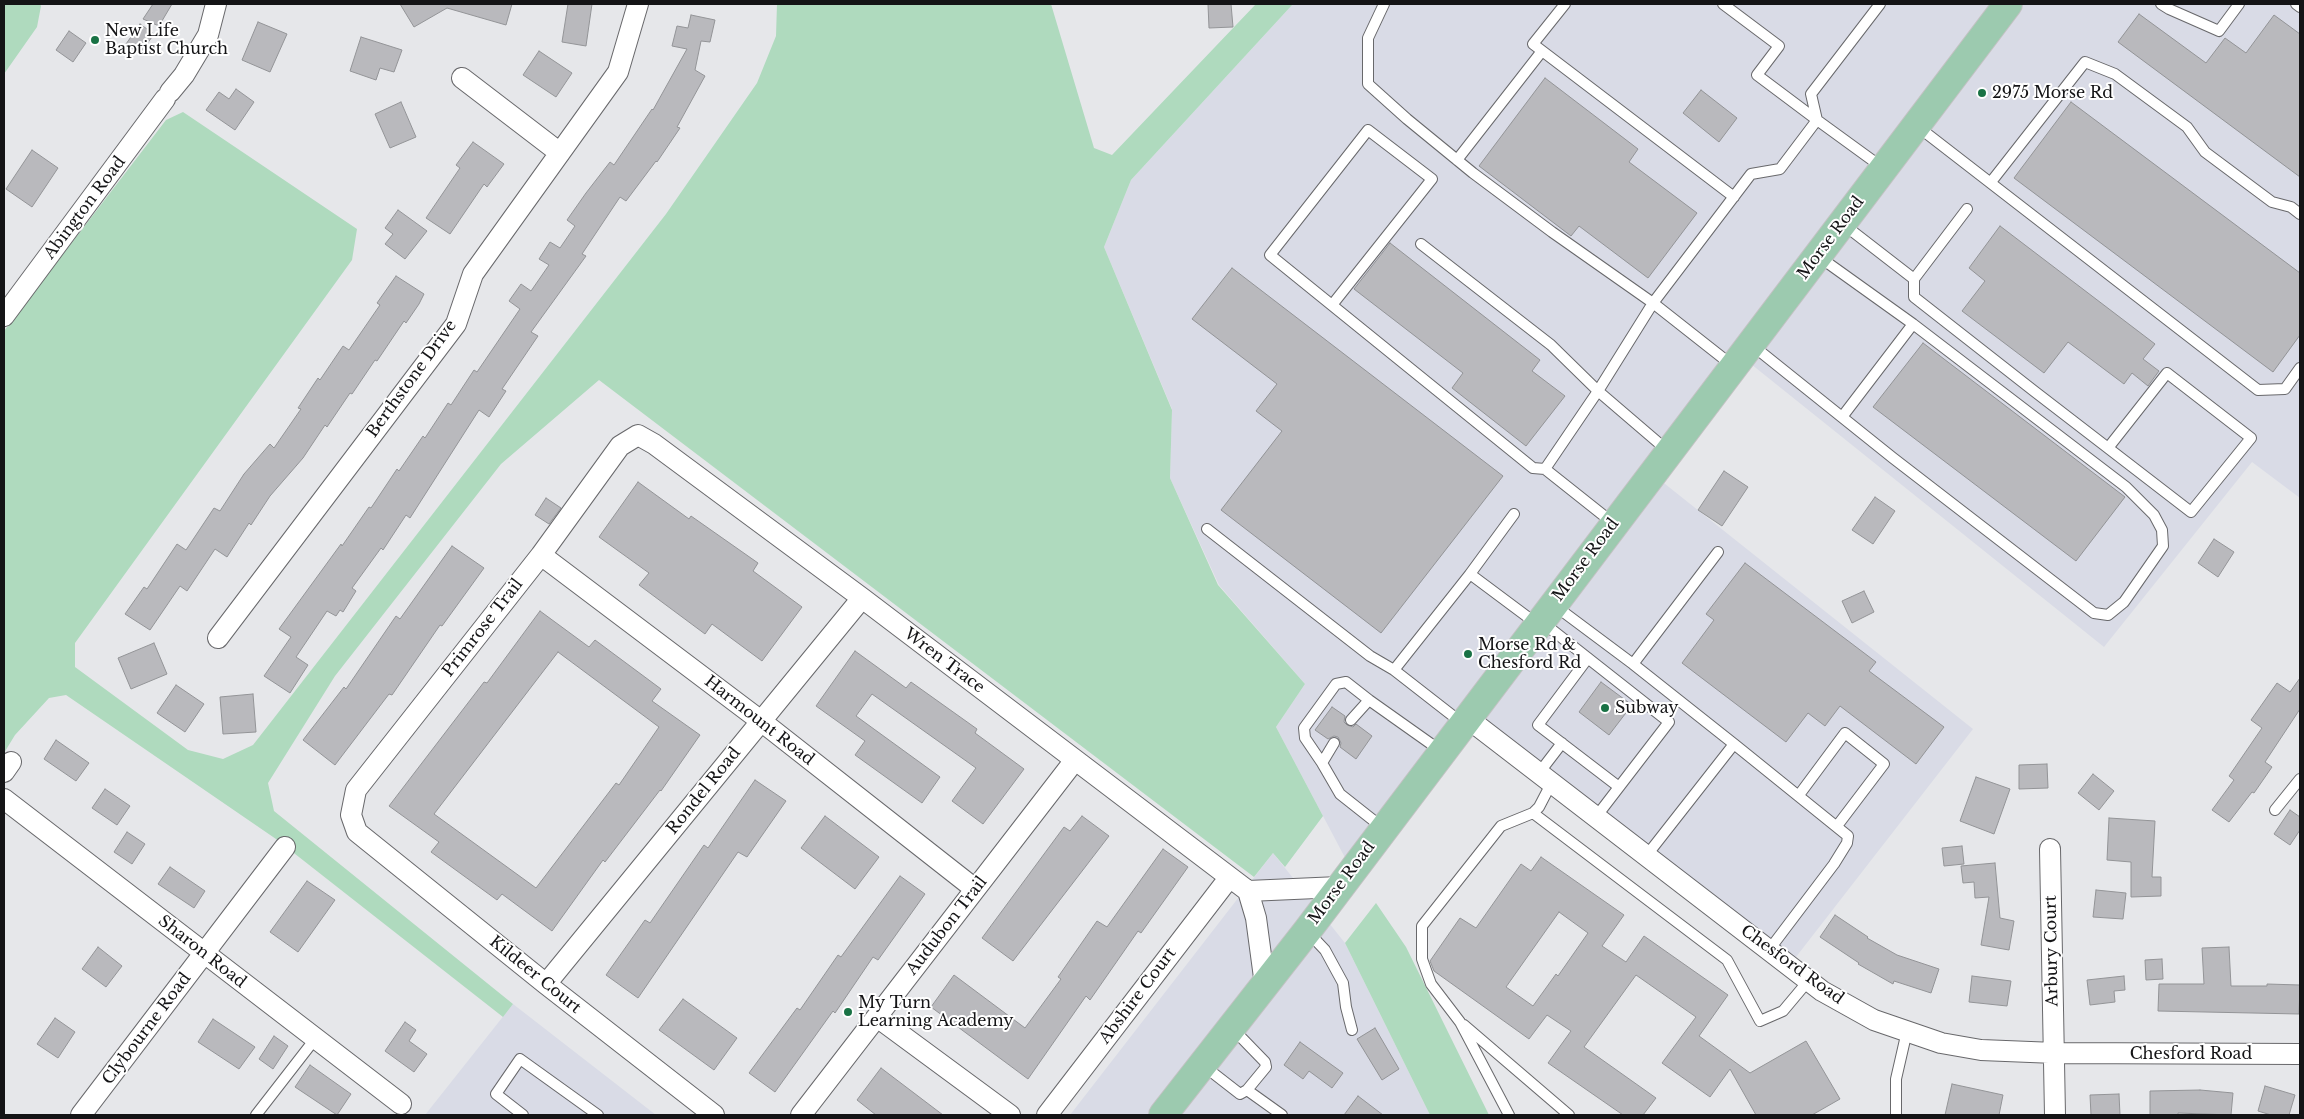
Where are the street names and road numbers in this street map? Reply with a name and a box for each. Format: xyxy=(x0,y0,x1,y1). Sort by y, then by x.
street label: Abington Road xyxy=(40,153,130,263)
street label: Morse Road xyxy=(1794,193,1868,283)
street label: Berthstone Drive xyxy=(363,317,461,441)
street label: Morse Road xyxy=(1549,515,1623,605)
street label: Primrose Trail xyxy=(439,575,527,681)
street label: Wren Trace xyxy=(900,624,988,698)
street label: Harmount Road xyxy=(700,672,818,770)
street label: Rondel Road xyxy=(663,744,745,838)
street label: Morse Road xyxy=(1305,838,1379,928)
street label: Audubon Trail xyxy=(903,873,991,979)
street label: Arbury Court xyxy=(2041,895,2063,1007)
street label: Sharon Road xyxy=(154,912,250,992)
street label: Chesford Road xyxy=(1737,921,1847,1009)
street label: Kildeer Court xyxy=(485,932,585,1018)
street label: Abshire Court xyxy=(1096,944,1180,1048)
street label: Clybourne Road xyxy=(99,969,195,1089)
street label: Chesford Road xyxy=(2130,1044,2252,1064)

